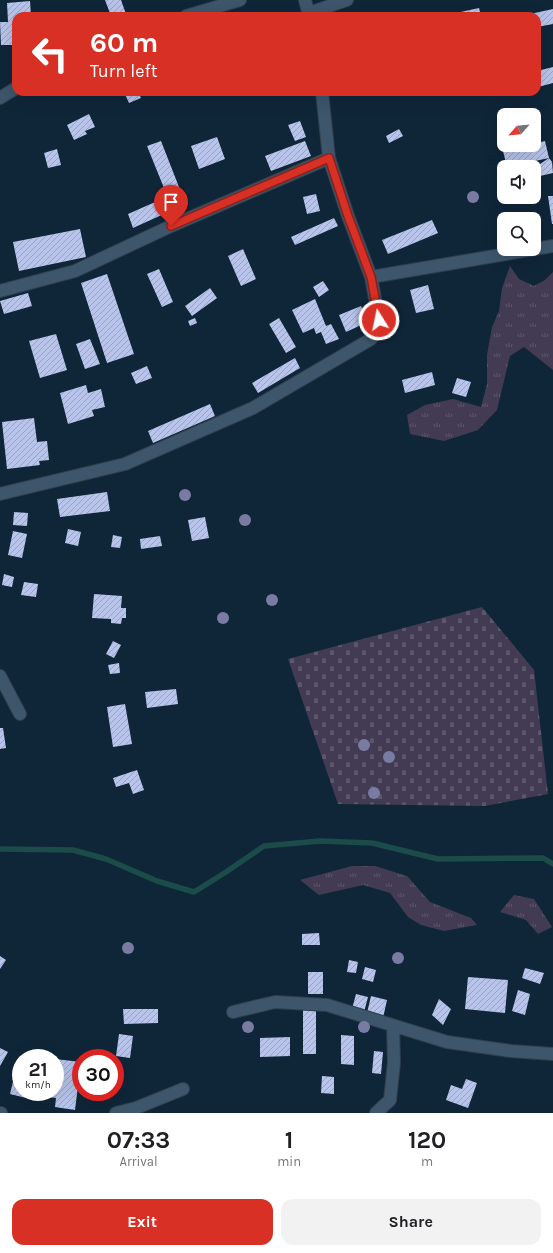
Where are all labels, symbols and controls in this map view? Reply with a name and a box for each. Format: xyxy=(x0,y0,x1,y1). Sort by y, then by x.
text: 60 m xyxy=(90,26,158,59)
icon: left xyxy=(24,28,76,80)
text: Turn left xyxy=(90,60,158,82)
north arrow xyxy=(497,108,541,152)
map controls xyxy=(497,108,541,256)
button: sound xyxy=(497,160,541,204)
pin xyxy=(154,185,188,226)
icon: arrive xyxy=(160,191,182,213)
button: search xyxy=(497,212,541,256)
position arrow xyxy=(358,299,400,341)
speed limit sign: 30 xyxy=(72,1049,124,1101)
text: 21 xyxy=(28,1058,48,1081)
text: km/h xyxy=(25,1079,51,1091)
text: 07:33 xyxy=(107,1126,170,1154)
text: 1 xyxy=(285,1126,293,1154)
text: 120 xyxy=(408,1126,446,1154)
text: Arrival xyxy=(120,1154,158,1169)
text: min xyxy=(277,1154,301,1169)
text: m xyxy=(421,1154,433,1169)
button: Exit xyxy=(12,1199,273,1245)
button: Share xyxy=(281,1199,541,1245)

